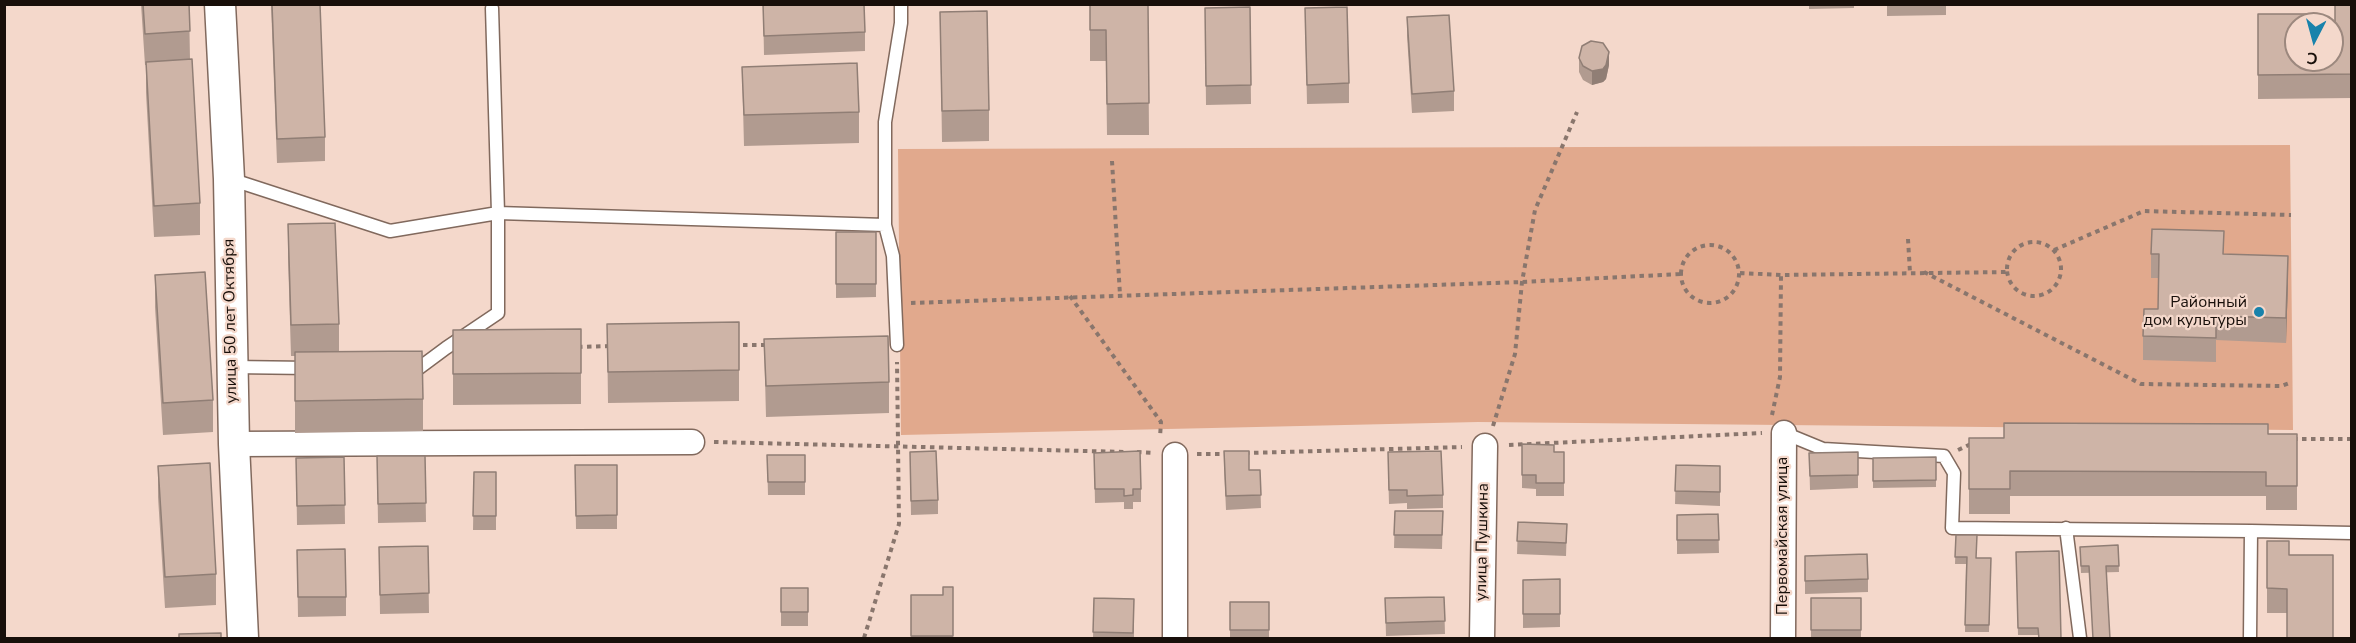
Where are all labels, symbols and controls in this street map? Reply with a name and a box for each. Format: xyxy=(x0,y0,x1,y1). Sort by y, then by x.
north arrow xyxy=(2284,12,2344,72)
text: С xyxy=(2306,46,2319,69)
street label: улица 50 лет Октября xyxy=(220,238,242,404)
place label: Районный дом культуры xyxy=(2143,293,2247,331)
marker: Районный дом культуры xyxy=(2252,305,2266,319)
street label: Первомайская улица xyxy=(1773,457,1793,615)
street label: улица Пушкина xyxy=(1472,483,1494,601)

